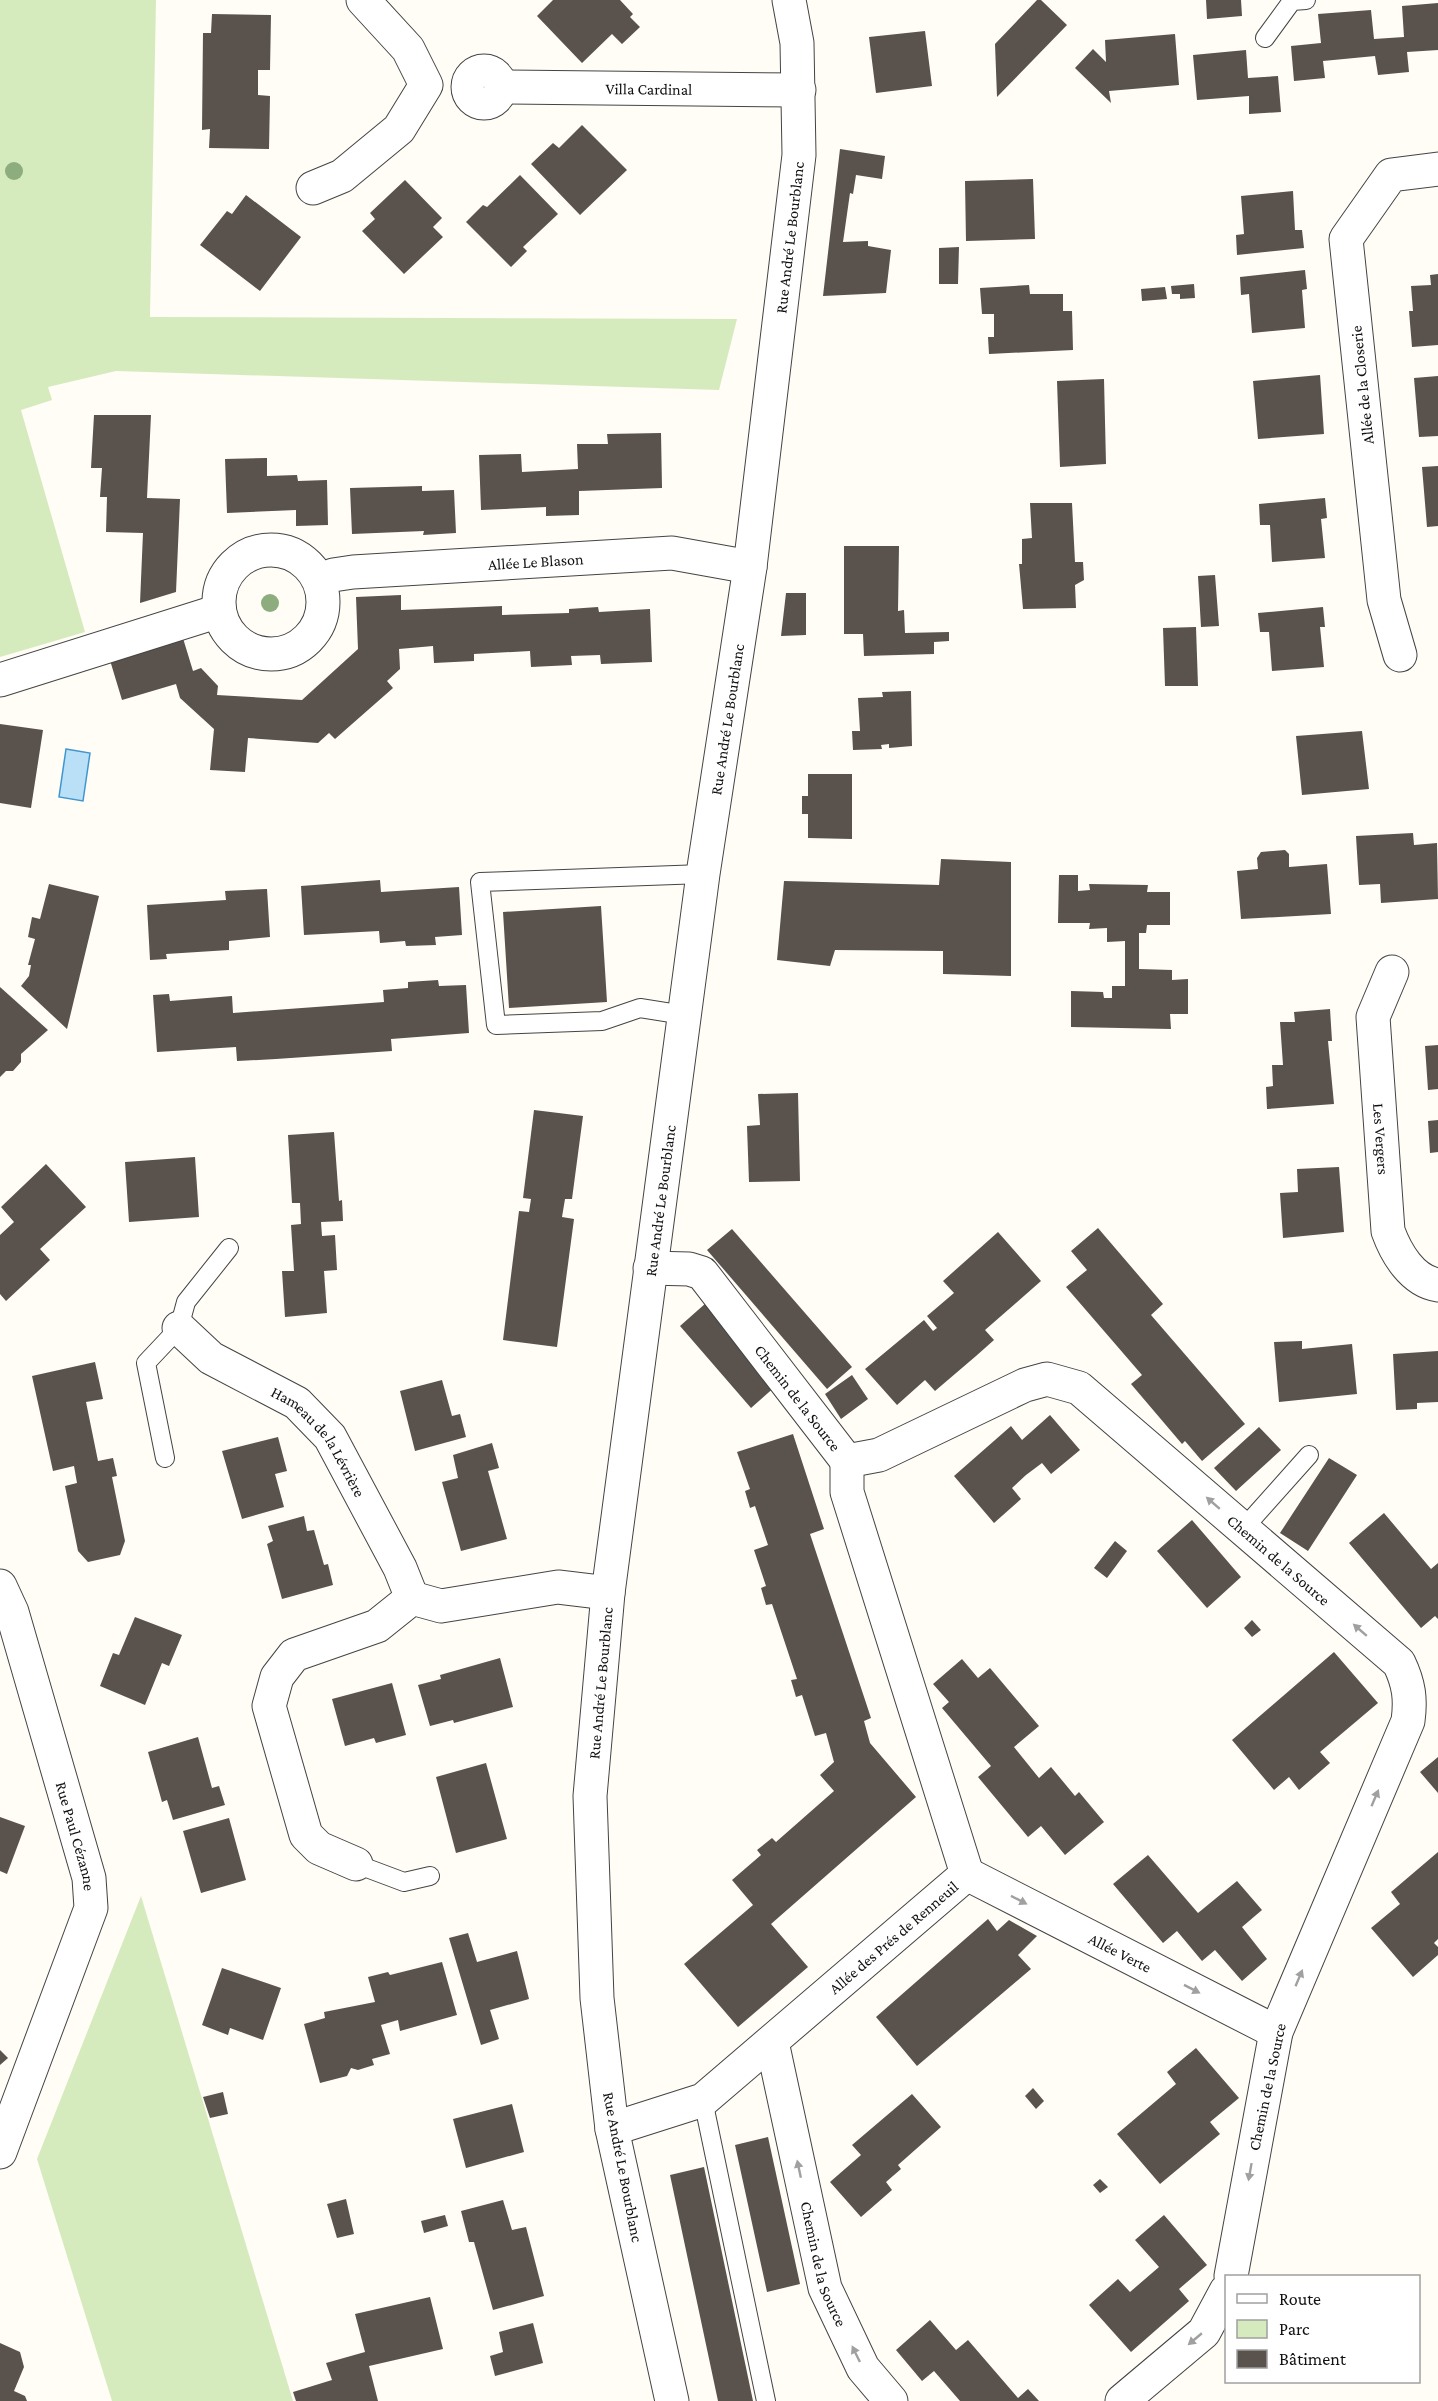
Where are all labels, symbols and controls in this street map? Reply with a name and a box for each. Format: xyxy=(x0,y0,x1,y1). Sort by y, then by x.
street label: Villa Cardinal xyxy=(606,80,692,97)
street label: Rue André Le Bourblanc xyxy=(772,160,807,314)
street label: Allée de la Closerie xyxy=(1347,325,1377,445)
street label: Allée Le Blason xyxy=(487,550,584,572)
street label: Rue André Le Bourblanc xyxy=(707,642,747,796)
street label: Les Vergers xyxy=(1371,1102,1393,1175)
street label: Rue André Le Bourblanc xyxy=(641,1124,678,1277)
street label: Chemin de la Source xyxy=(752,1341,844,1454)
street label: Hameau de la Lévrière xyxy=(269,1383,369,1500)
one-way arrow xyxy=(1205,1496,1221,1509)
street label: Chemin de la Source xyxy=(1224,1511,1333,1608)
street label: Rue André Le Bourblanc xyxy=(585,1606,615,1760)
one-way arrow xyxy=(1353,1623,1368,1637)
street label: Rue Paul Cézanne xyxy=(53,1780,98,1891)
one-way arrow xyxy=(1370,1789,1380,1807)
street label: Allée des Prés de Renneuil xyxy=(825,1877,961,1997)
one-way arrow xyxy=(1010,1895,1027,1905)
street label: Allée Verte xyxy=(1086,1929,1154,1975)
one-way arrow xyxy=(1294,1969,1303,1986)
one-way arrow xyxy=(1184,1984,1201,1994)
street label: Chemin de la Source xyxy=(1245,2022,1289,2152)
street label: Rue André Le Bourblanc xyxy=(600,2091,646,2244)
one-way arrow xyxy=(794,2159,803,2178)
one-way arrow xyxy=(1245,2162,1254,2181)
street label: Chemin de la Source xyxy=(798,2200,850,2329)
legend xyxy=(1225,2275,1420,2383)
text: Route xyxy=(1279,2289,1321,2309)
text: Parc xyxy=(1279,2319,1310,2339)
one-way arrow xyxy=(1188,2332,1203,2345)
one-way arrow xyxy=(852,2346,861,2363)
text: Bâtiment xyxy=(1279,2349,1347,2369)

